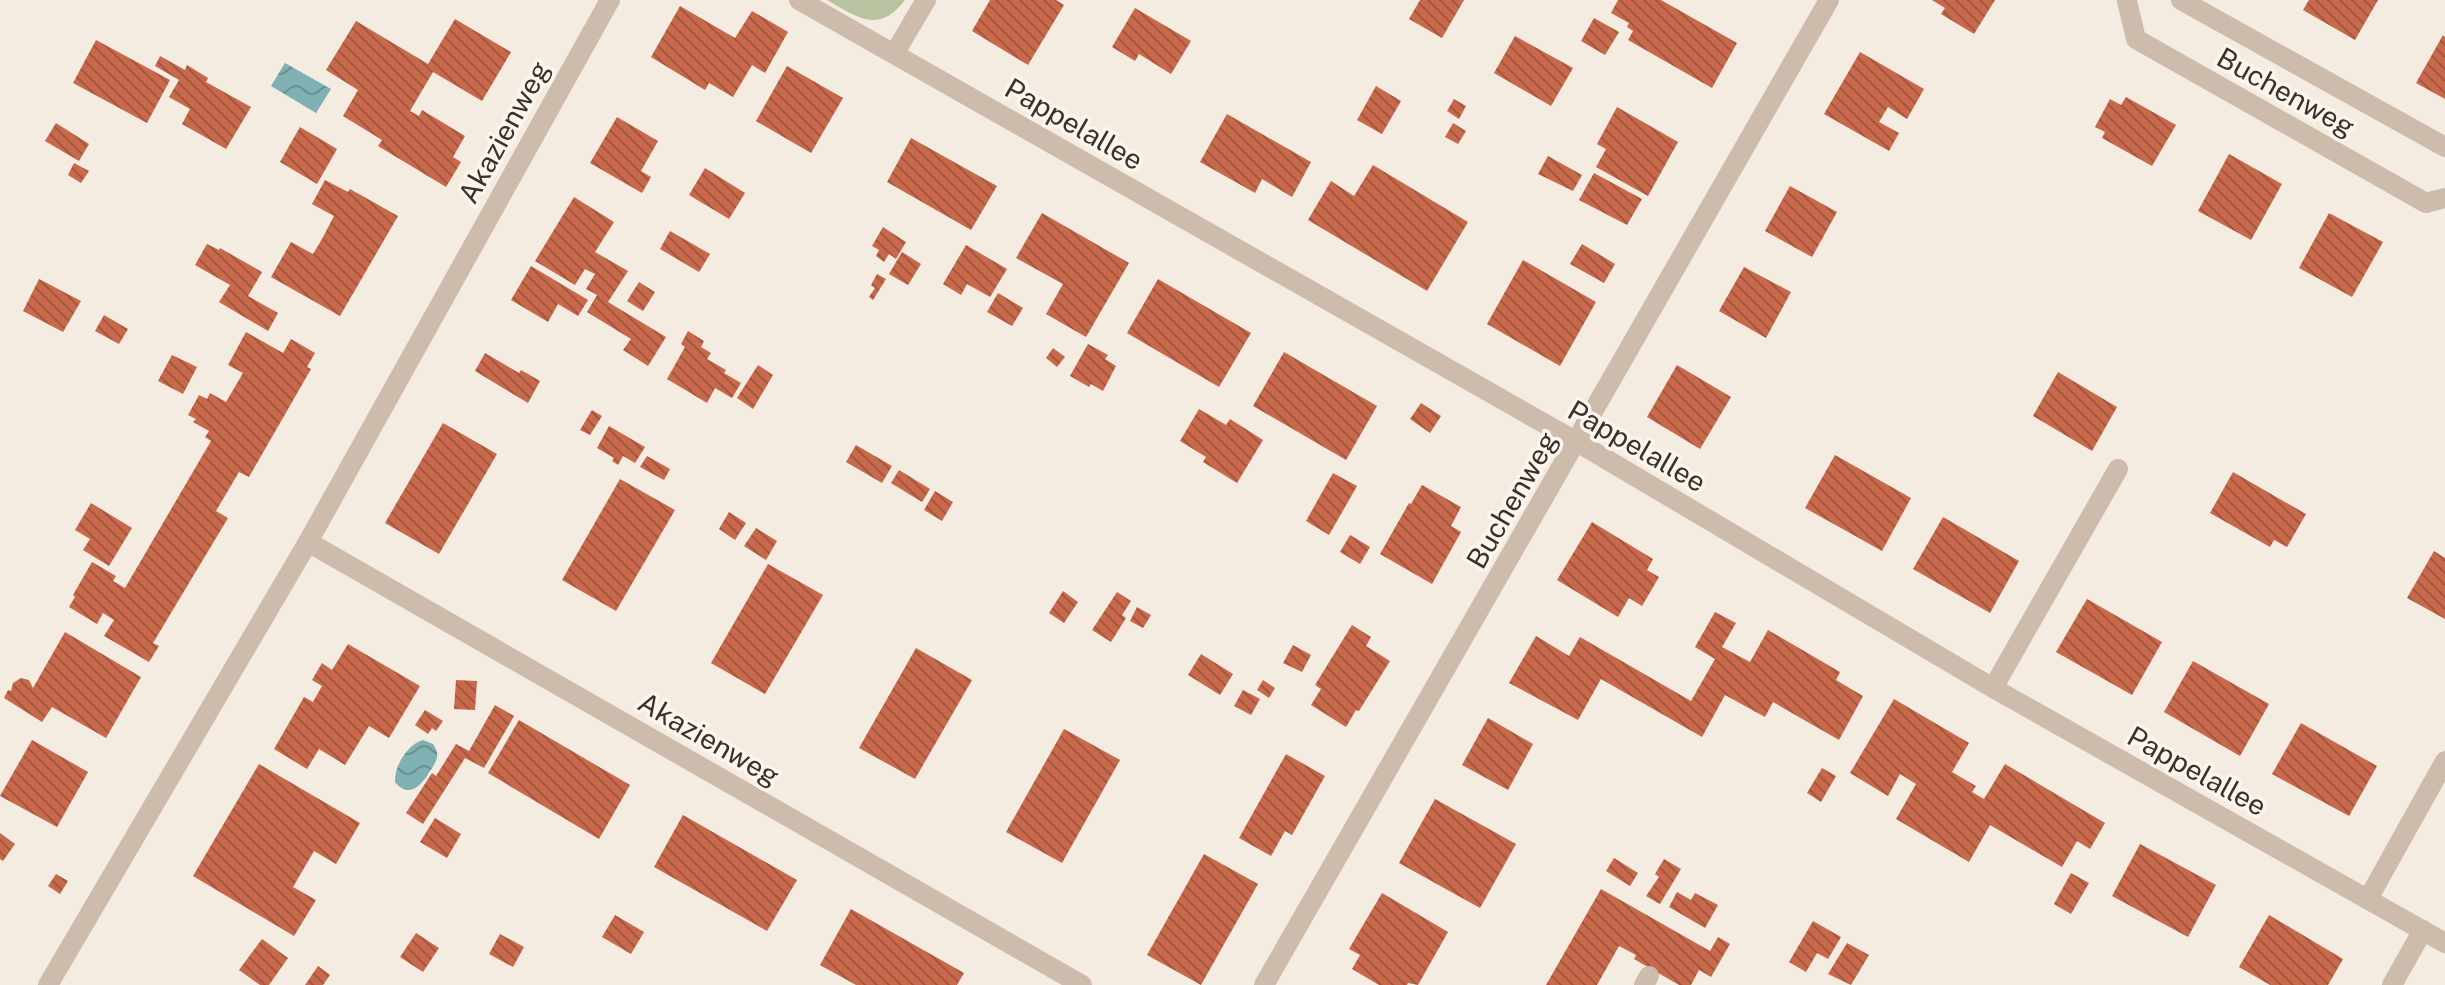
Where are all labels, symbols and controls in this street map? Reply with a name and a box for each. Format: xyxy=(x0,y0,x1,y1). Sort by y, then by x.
street label: Buchenweg xyxy=(2212,40,2361,143)
street label: Akazienweg xyxy=(451,55,556,209)
street label: Pappelallee xyxy=(999,71,1149,176)
street label: Pappelallee xyxy=(1562,393,1712,498)
street label: Buchenweg xyxy=(1459,425,1564,574)
street label: Akazienweg xyxy=(633,685,786,792)
street label: Pappelallee xyxy=(2122,719,2272,822)

